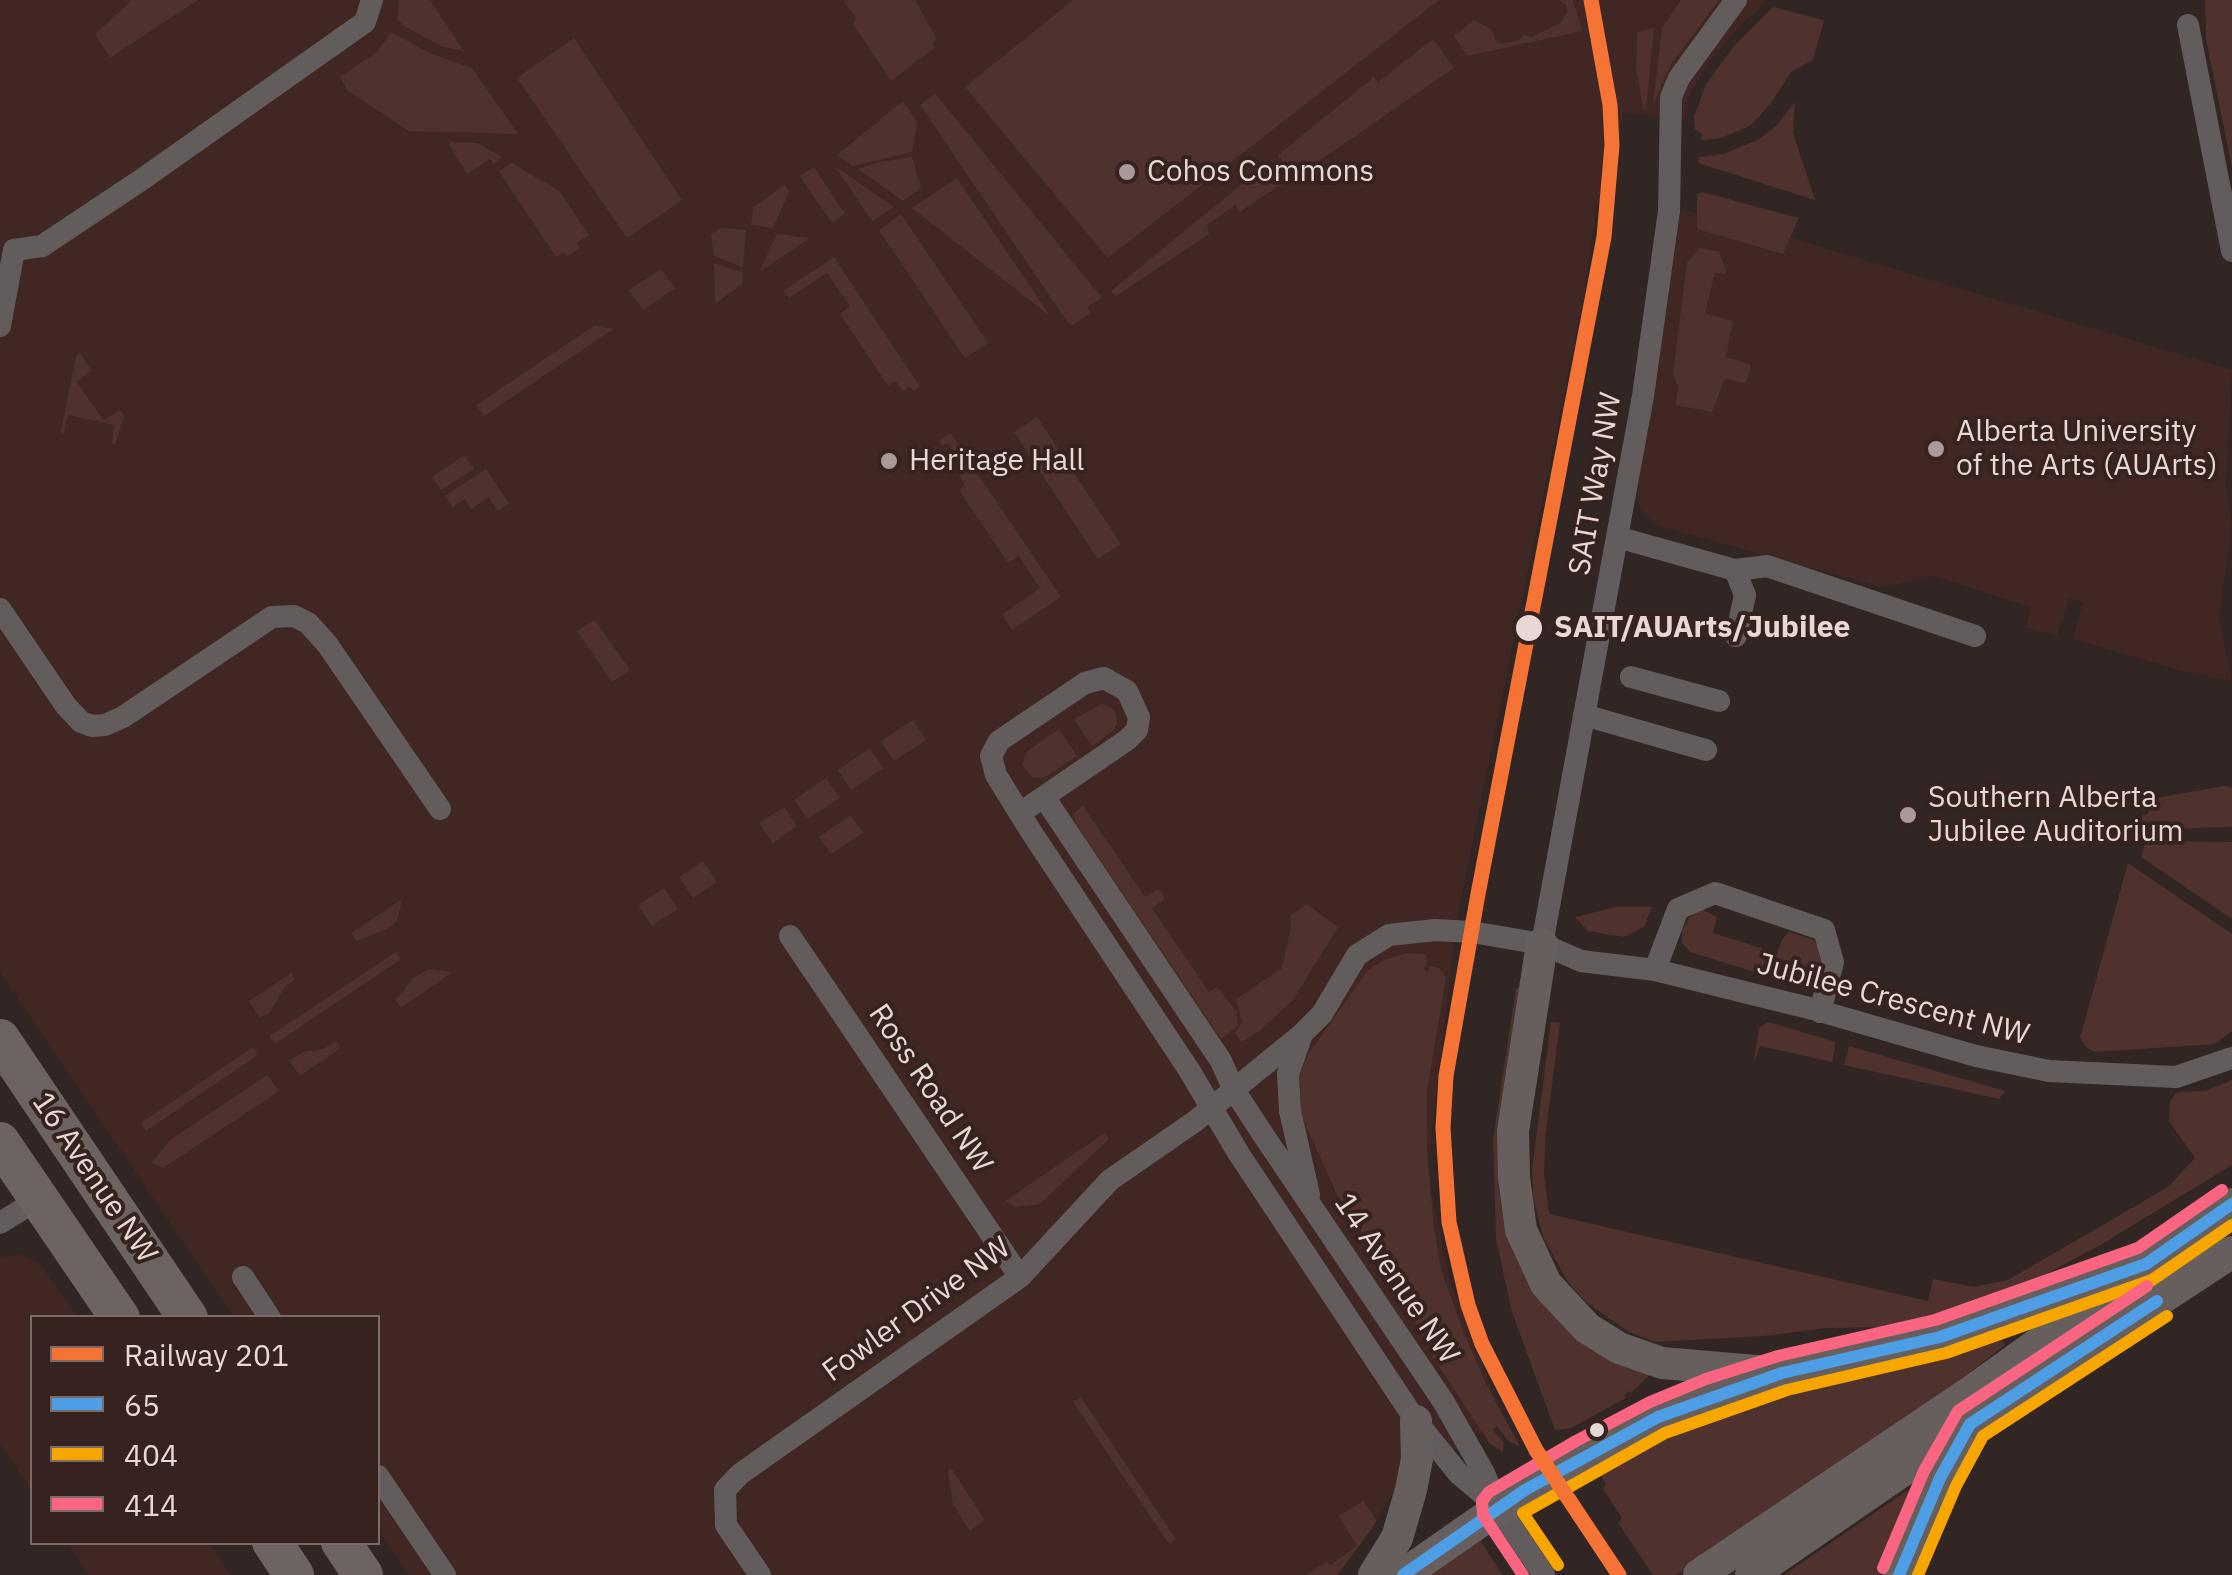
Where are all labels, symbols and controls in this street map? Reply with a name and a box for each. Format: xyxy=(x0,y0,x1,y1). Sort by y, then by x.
place label: Cohos Commons xyxy=(1147,154,1374,190)
marker: Cohos Commons xyxy=(1116,161,1138,183)
street label: SAIT Way NW xyxy=(1562,390,1630,578)
place label: Alberta University of the Arts (AUArts) xyxy=(1956,414,2218,484)
marker: Alberta University of the Arts (AUArts) xyxy=(1925,438,1947,460)
place label: Heritage Hall xyxy=(909,443,1084,479)
marker: Heritage Hall xyxy=(878,450,900,472)
place label: SAIT/AUArts/Jubilee xyxy=(1554,610,1850,646)
marker: SAIT/AUArts/Jubilee xyxy=(1513,612,1545,644)
place label: Southern Alberta Jubilee Auditorium xyxy=(1928,780,2184,850)
marker: Southern Alberta Jubilee Auditorium xyxy=(1897,804,1919,826)
street label: Jubilee Crescent NW xyxy=(1753,946,2033,1054)
street label: Ross Road NW xyxy=(860,998,1000,1180)
street label: 16 Avenue NW xyxy=(24,1086,164,1270)
street label: 14 Avenue NW xyxy=(1326,1187,1466,1371)
street label: Fowler Drive NW xyxy=(816,1230,1018,1390)
legend xyxy=(30,1315,380,1545)
text: Railway 201 xyxy=(124,1335,289,1374)
text: 65 xyxy=(124,1385,160,1424)
unlabelled marker xyxy=(1587,1420,1607,1440)
text: 404 xyxy=(124,1435,178,1474)
text: 414 xyxy=(124,1485,178,1524)

